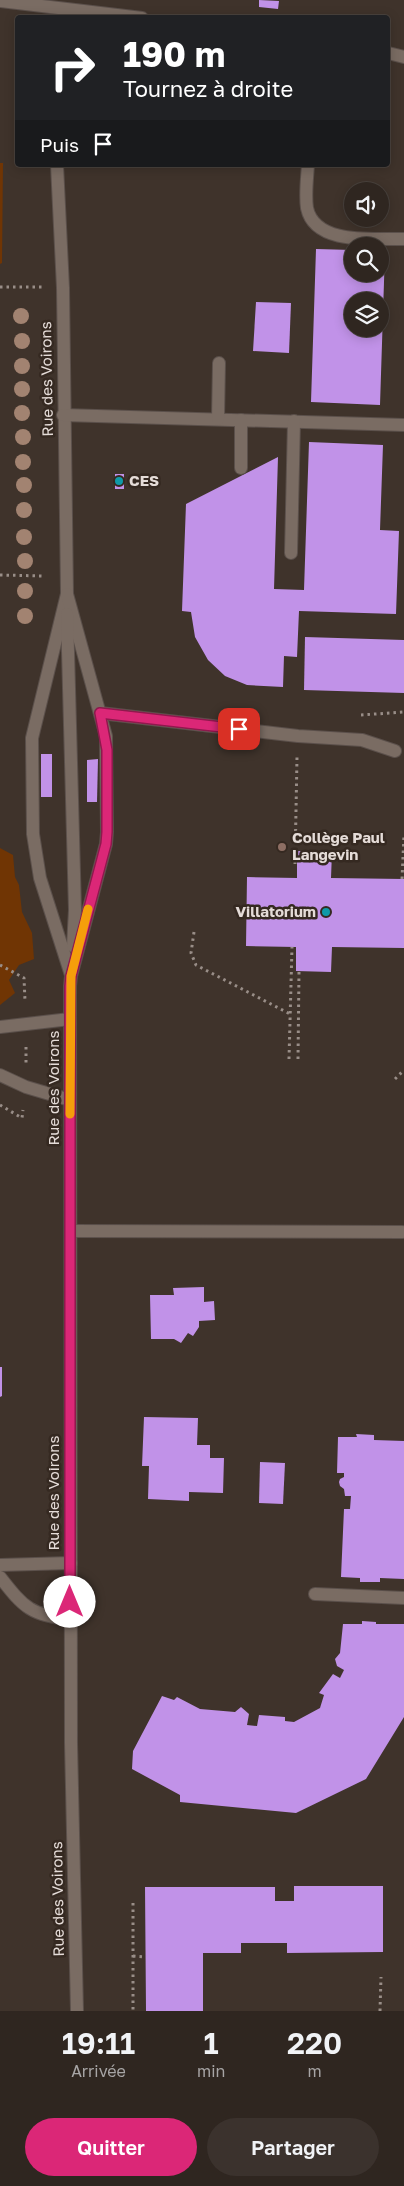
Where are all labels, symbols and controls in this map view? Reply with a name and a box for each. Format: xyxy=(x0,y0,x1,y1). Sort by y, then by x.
text: 190 m xyxy=(123,33,225,75)
icon: right xyxy=(40,35,105,100)
text: Tournez à droite xyxy=(123,75,293,102)
icon: arrive xyxy=(89,130,117,158)
text: Puis xyxy=(40,133,79,156)
map controls xyxy=(344,182,389,337)
button: sound xyxy=(344,182,389,227)
button: search xyxy=(344,237,389,282)
button: layers xyxy=(344,292,389,337)
street label: Rue des Voirons xyxy=(36,321,56,437)
place label: CES xyxy=(129,471,159,489)
marker: CES xyxy=(113,475,125,487)
pin xyxy=(218,708,260,750)
icon: arrive xyxy=(225,715,253,743)
place label: Collège Paul Langevin xyxy=(292,828,385,863)
marker: Collège Paul Langevin xyxy=(276,841,288,853)
place label: Villatorium xyxy=(235,902,316,920)
marker: Villatorium xyxy=(320,906,332,918)
street label: Rue des Voirons xyxy=(44,1030,62,1146)
street label: Rue des Voirons xyxy=(44,1435,62,1551)
position arrow xyxy=(43,1575,95,1627)
street label: Rue des Voirons xyxy=(47,1841,67,1957)
text: 19:11 xyxy=(62,2025,135,2061)
text: 1 xyxy=(204,2025,219,2061)
text: 220 xyxy=(287,2025,342,2061)
text: Arrivée xyxy=(71,2061,126,2081)
text: min xyxy=(197,2061,225,2081)
text: m xyxy=(308,2061,322,2081)
button: Quitter xyxy=(25,2118,197,2176)
button: Partager xyxy=(207,2118,379,2176)

